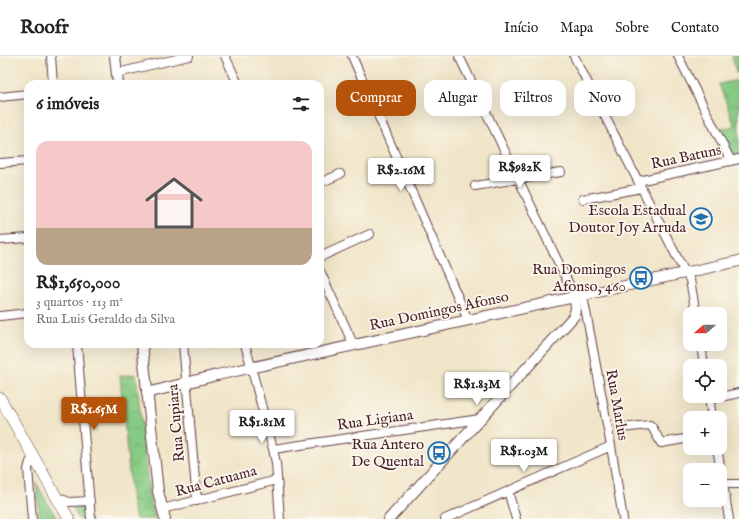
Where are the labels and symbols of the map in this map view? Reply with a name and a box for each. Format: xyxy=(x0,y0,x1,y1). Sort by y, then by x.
street label: Rua Batuns xyxy=(649,140,723,174)
pin: R$982K xyxy=(487,155,553,189)
pin: R$2.16M xyxy=(364,158,438,192)
place label: Escola Estadual Doutor Joy Arruda xyxy=(568,201,687,237)
school or university icon: Escola Estadual Doutor Joy Arruda xyxy=(688,206,714,232)
place label: Rua Domingos Afonso, 460 xyxy=(532,260,626,296)
bus stop icon: Rua Domingos Afonso, 460 xyxy=(628,265,654,291)
street label: Rua Domingos Afonso xyxy=(367,287,511,335)
north arrow xyxy=(683,307,727,351)
street label: Rua Marlus xyxy=(601,368,633,442)
pin: R$1.83M xyxy=(440,372,514,406)
street label: Rua Cupiara xyxy=(163,383,189,463)
pin: R$1.65M xyxy=(57,397,131,431)
street label: Rua Ligiana xyxy=(336,405,415,435)
pin: R$1.81M xyxy=(225,410,299,444)
place label: Rua Antero De Quental xyxy=(351,435,425,471)
pin: R$1.03M xyxy=(487,439,561,473)
bus stop icon: Rua Antero De Quental xyxy=(426,440,452,466)
street label: Rua Catuama xyxy=(173,461,259,501)

